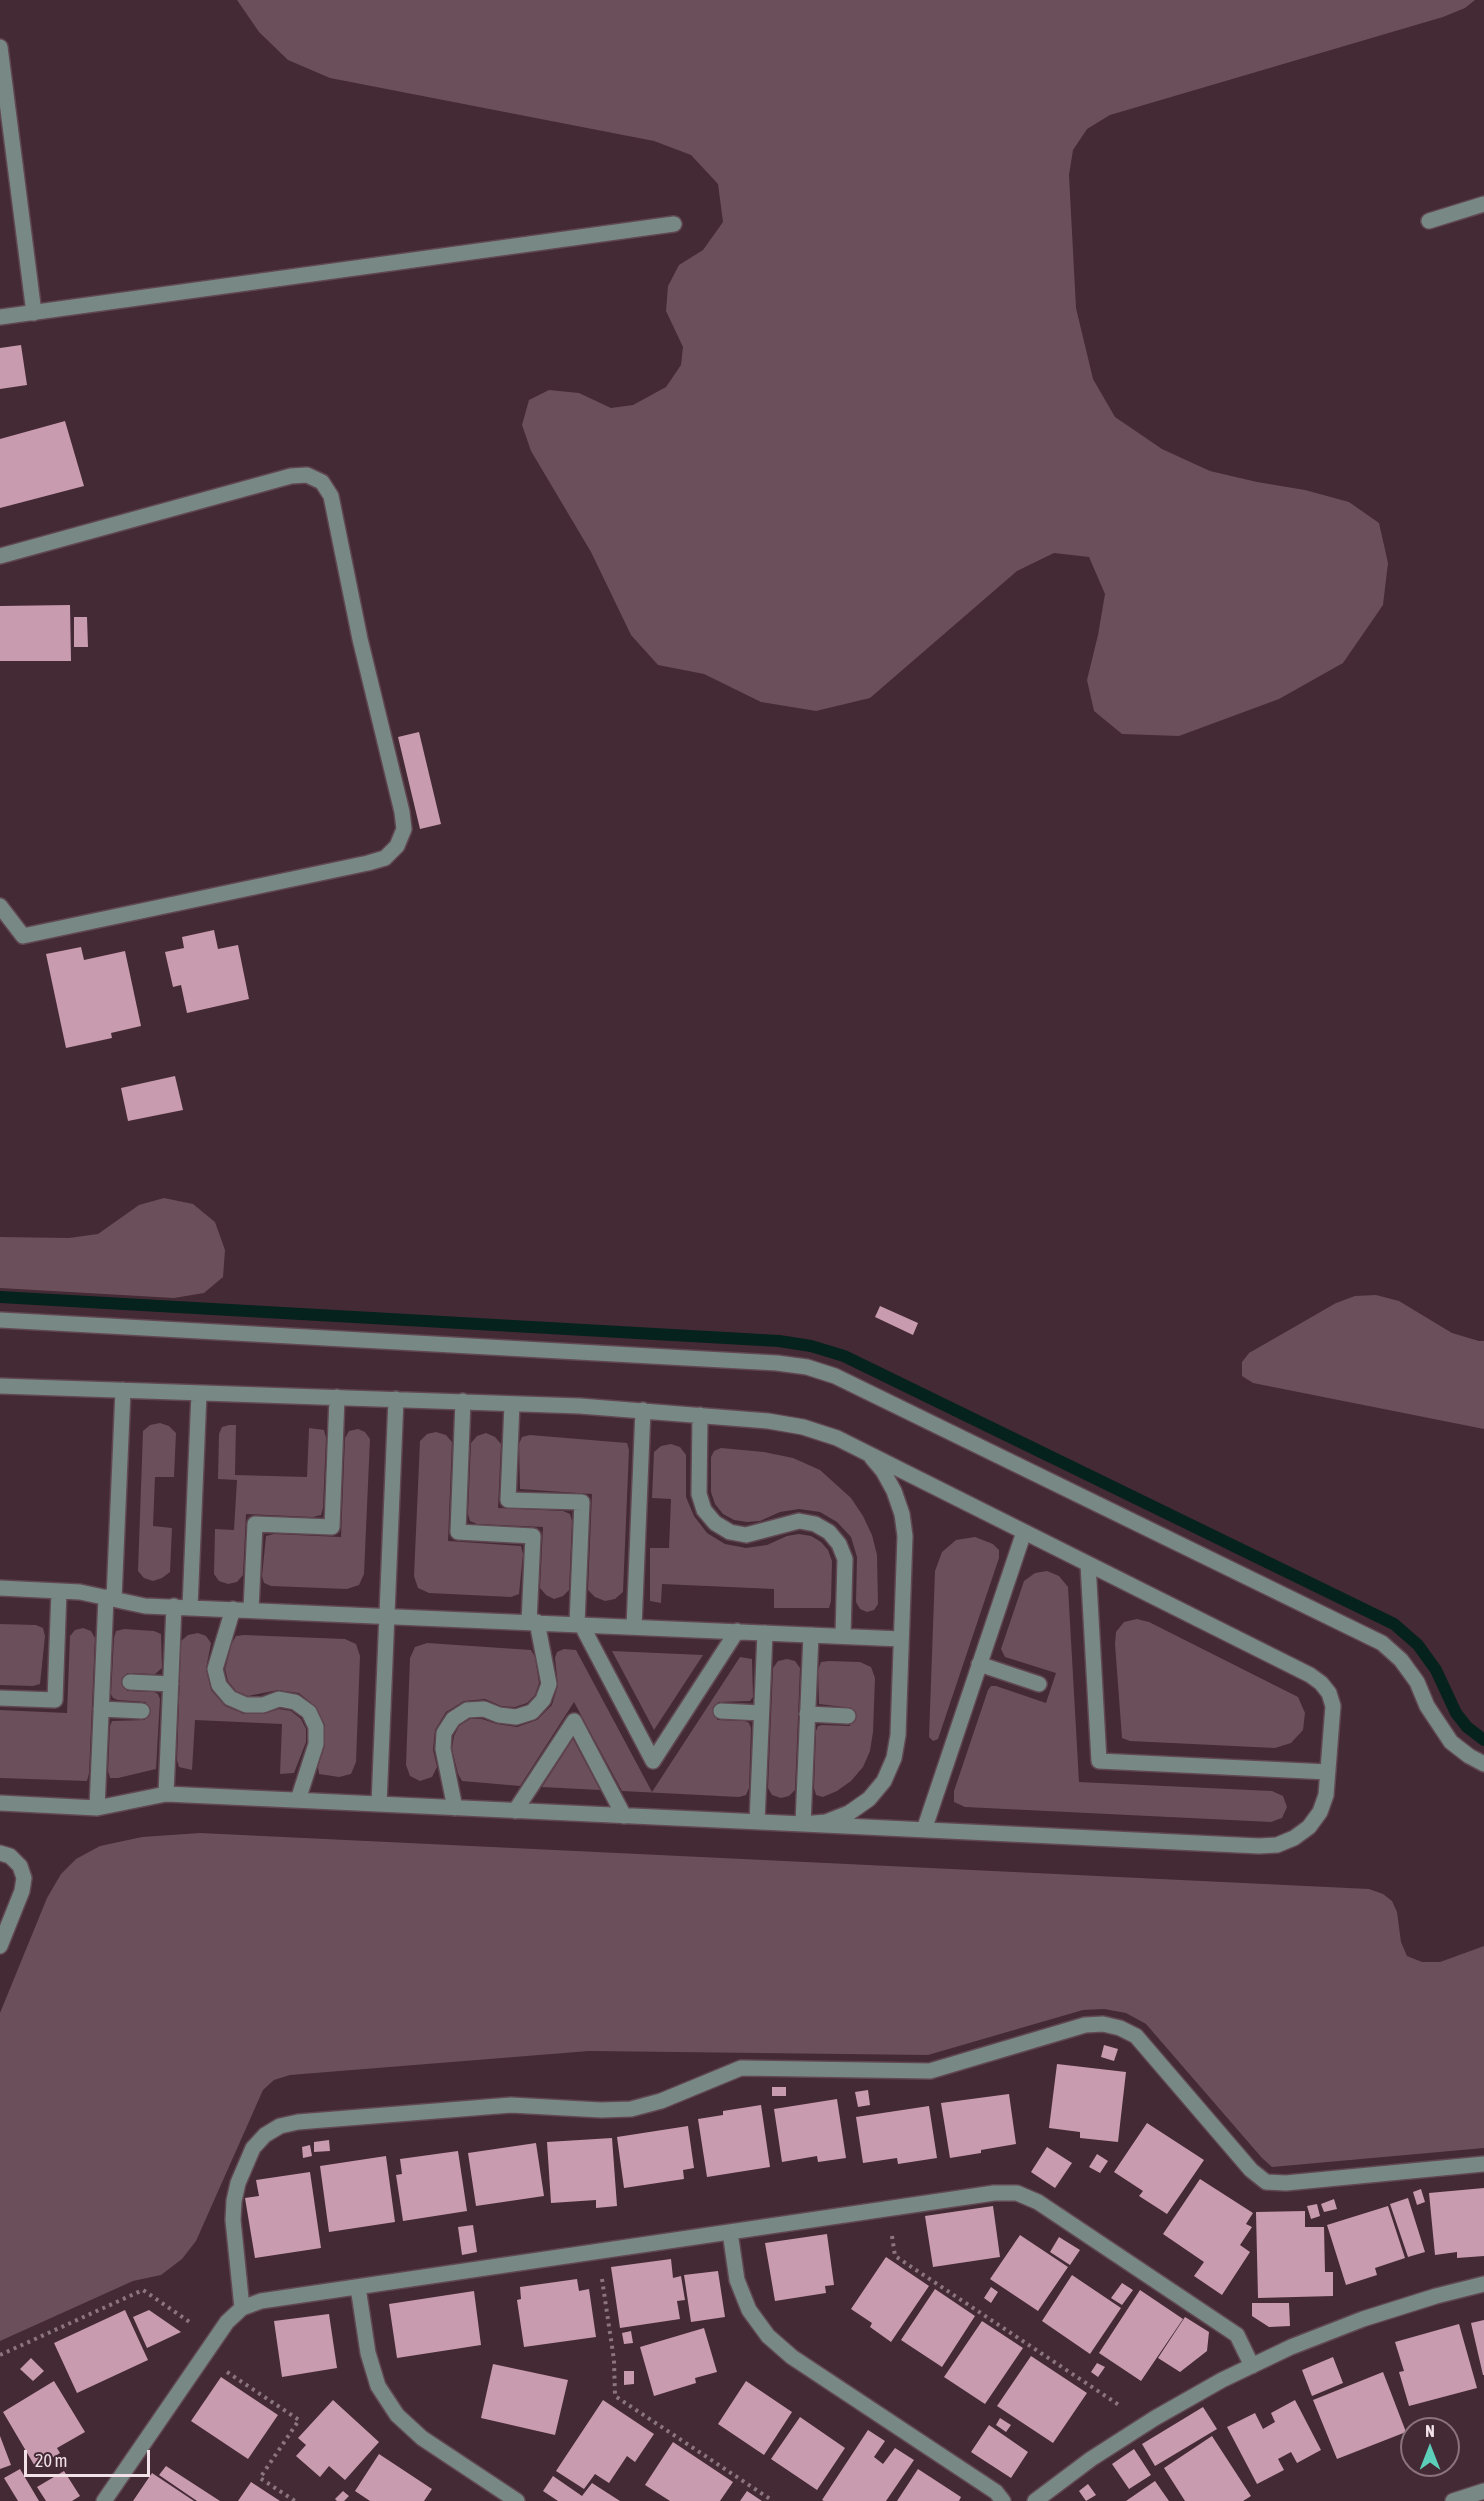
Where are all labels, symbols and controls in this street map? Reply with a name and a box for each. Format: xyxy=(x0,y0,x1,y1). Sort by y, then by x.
north arrow xyxy=(1400,2417,1460,2477)
text: N xyxy=(1425,2422,1435,2440)
scale bar xyxy=(27,2438,153,2476)
text: 20 m xyxy=(35,2450,67,2471)

